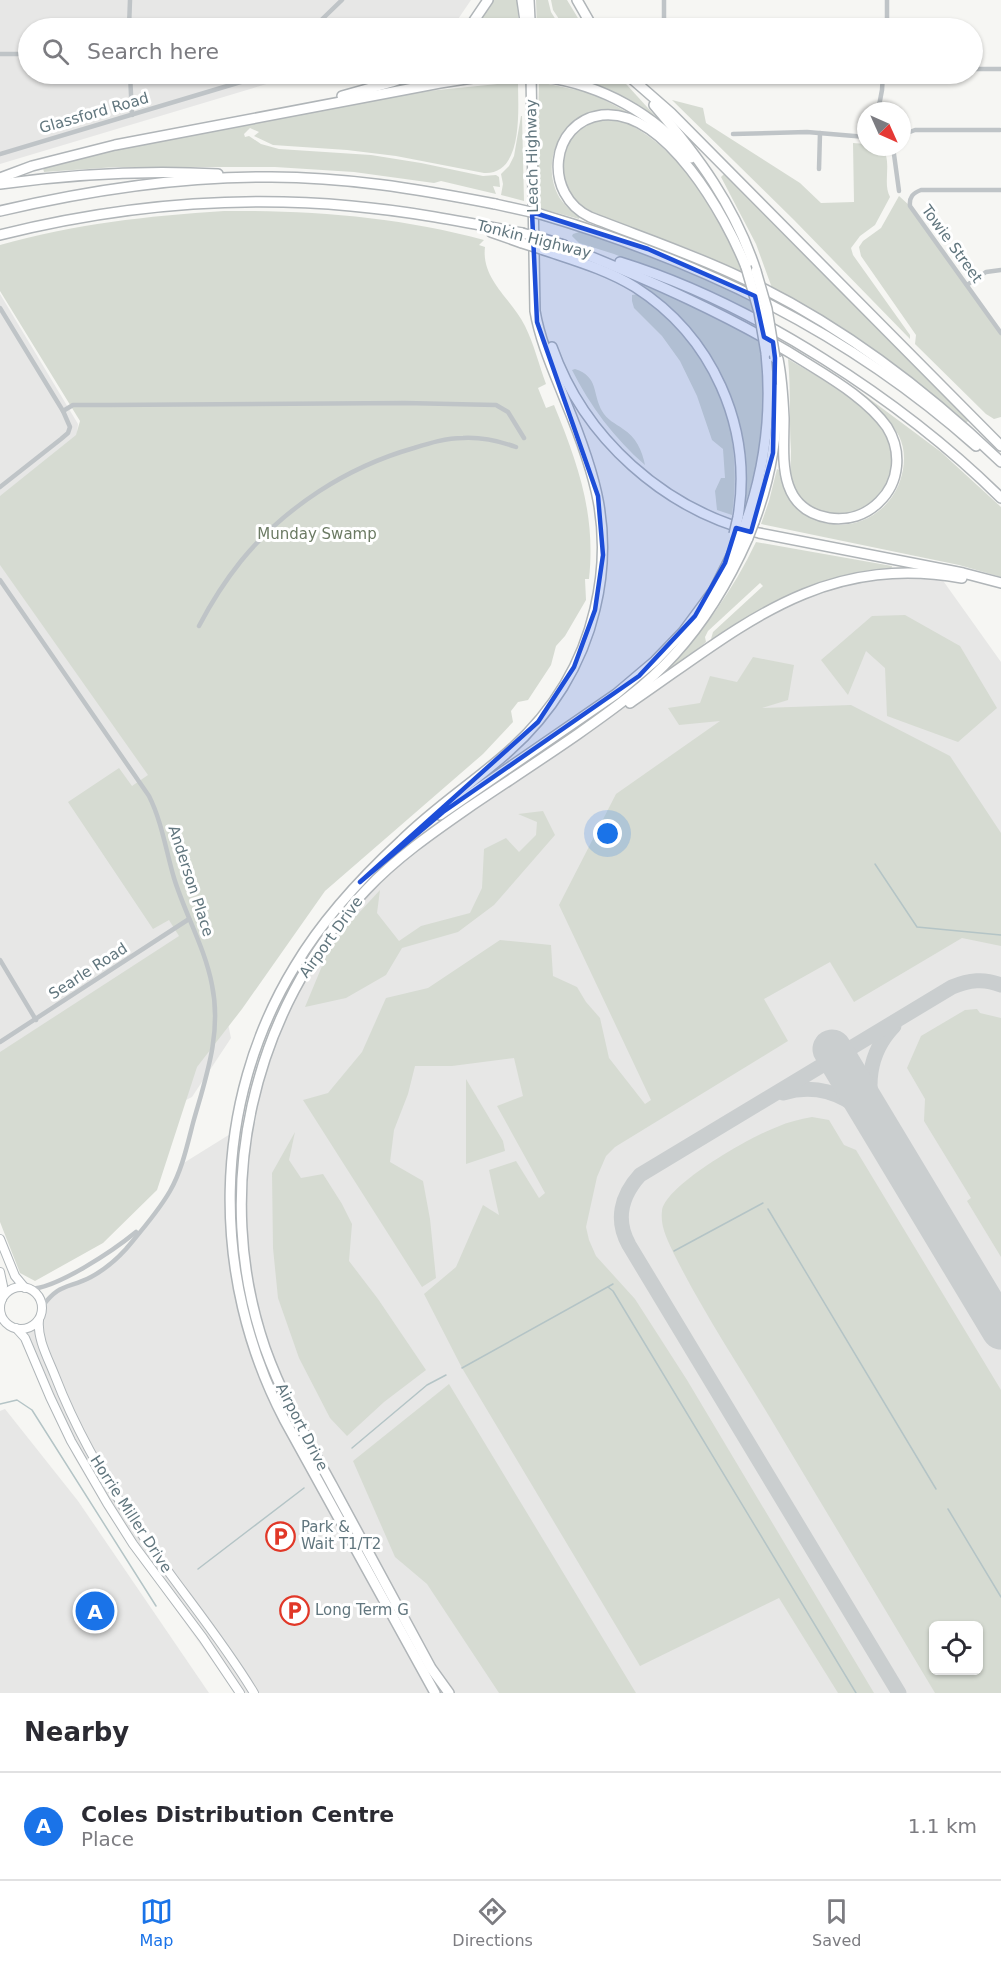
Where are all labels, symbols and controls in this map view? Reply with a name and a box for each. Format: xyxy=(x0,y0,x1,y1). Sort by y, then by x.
search box xyxy=(18,18,983,84)
icon: search xyxy=(39,35,72,68)
text: Search here xyxy=(87,39,219,64)
street label: Glassford Road xyxy=(37,89,151,137)
street label: Leach Highway xyxy=(522,99,542,213)
north arrow xyxy=(857,102,911,156)
street label: Towie Street xyxy=(917,201,986,287)
street label: Tonkin Highway xyxy=(474,216,593,262)
park label: Munday Swamp xyxy=(257,525,377,543)
your location xyxy=(593,819,622,848)
street label: Anderson Place xyxy=(165,823,217,939)
street label: Airport Drive xyxy=(295,893,367,981)
street label: Searle Road xyxy=(45,939,131,1003)
street label: Airport Drive xyxy=(272,1380,332,1474)
street label: Horrie Miller Drive xyxy=(86,1452,176,1576)
place label: Park & Wait T1/T2 xyxy=(301,1518,381,1553)
parking icon: Park & Wait T1/T2 xyxy=(264,1520,296,1552)
pin: A xyxy=(76,1588,115,1634)
parking icon: Long Term G xyxy=(278,1594,310,1626)
place label: Long Term G xyxy=(315,1601,409,1619)
map controls xyxy=(929,1621,983,1675)
button: locate xyxy=(929,1621,983,1675)
text: Nearby xyxy=(24,1717,129,1747)
text: Coles Distribution Centre xyxy=(81,1802,394,1827)
text: A xyxy=(36,1814,51,1838)
text: 1.1 km xyxy=(908,1814,977,1838)
text: Place xyxy=(81,1827,134,1851)
tab: Map xyxy=(140,1895,173,1950)
tab: Directions xyxy=(452,1895,533,1950)
tab: Saved xyxy=(812,1895,861,1950)

